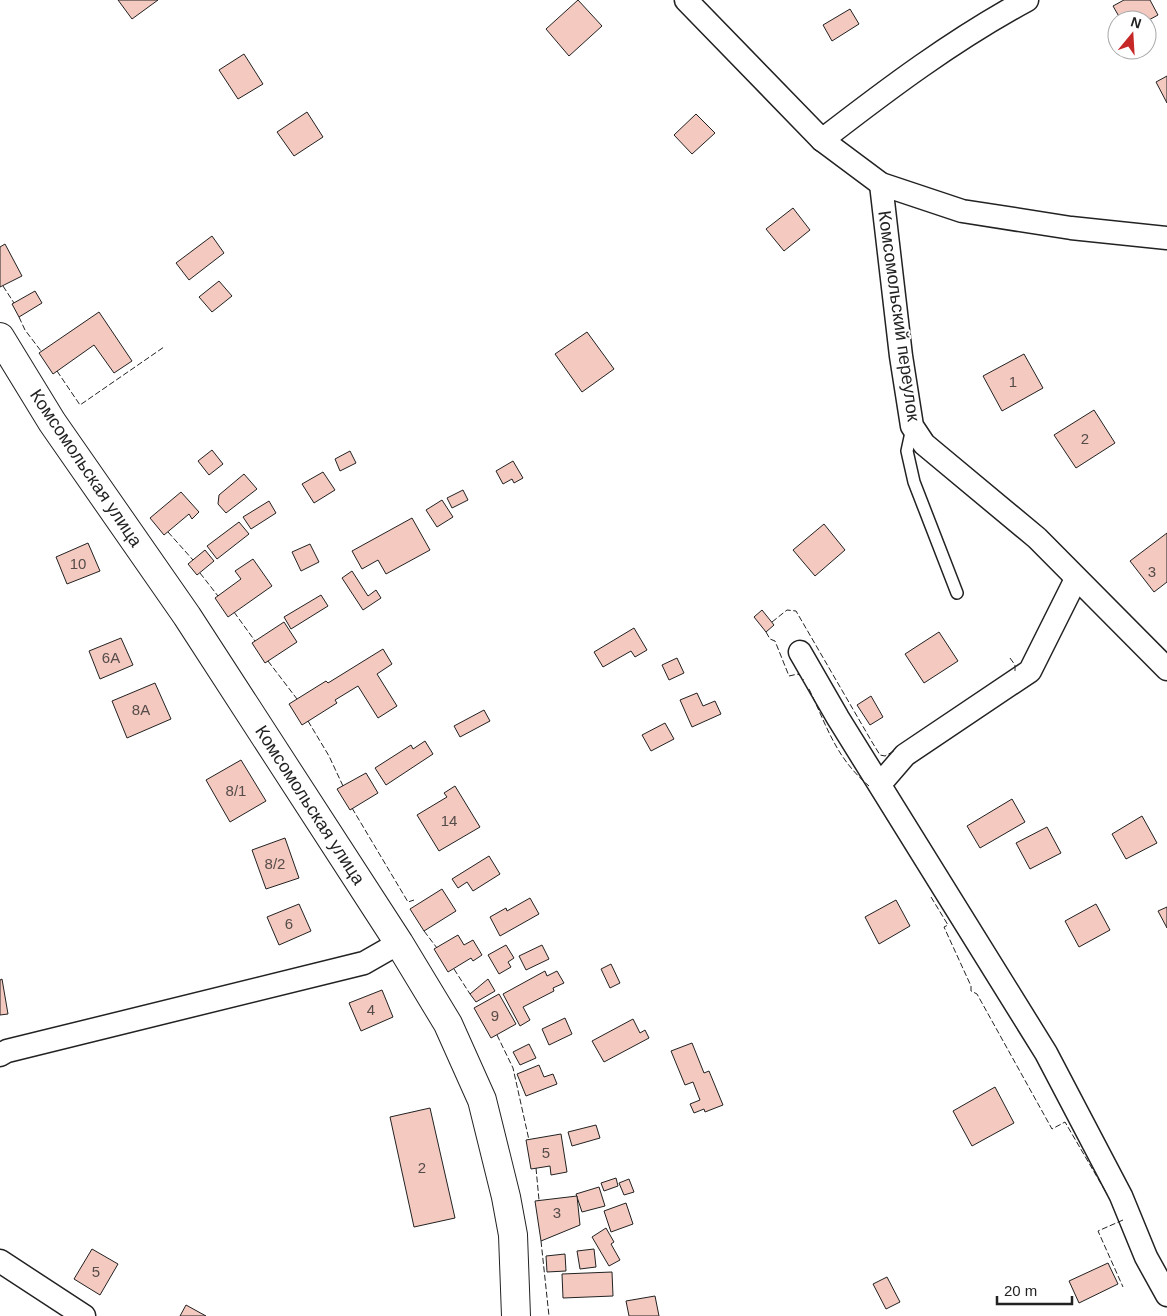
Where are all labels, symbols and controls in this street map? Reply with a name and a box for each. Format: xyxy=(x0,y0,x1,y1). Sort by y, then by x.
north arrow xyxy=(1107,10,1157,60)
text: N xyxy=(1129,13,1143,32)
street label: Комсомольский переулок xyxy=(874,209,924,423)
house number: 1 xyxy=(1009,373,1017,390)
street label: Комсомольская улица xyxy=(26,386,147,551)
house number: 2 xyxy=(1081,430,1089,447)
house number: 10 xyxy=(70,555,86,572)
house number: 3 xyxy=(1148,563,1156,580)
house number: 6А xyxy=(102,649,120,666)
house number: 8А xyxy=(132,701,150,718)
street label: Комсомольская улица xyxy=(251,722,369,889)
house number: 8/1 xyxy=(226,782,246,799)
house number: 14 xyxy=(441,812,457,829)
house number: 8/2 xyxy=(265,855,285,872)
house number: 6 xyxy=(285,915,293,932)
house number: 4 xyxy=(367,1001,375,1018)
house number: 9 xyxy=(491,1007,499,1024)
house number: 5 xyxy=(542,1144,550,1161)
house number: 2 xyxy=(418,1159,426,1176)
house number: 3 xyxy=(553,1204,561,1221)
house number: 5 xyxy=(92,1263,100,1280)
scale bar xyxy=(997,1274,1072,1306)
text: 20 m xyxy=(1004,1282,1037,1299)

